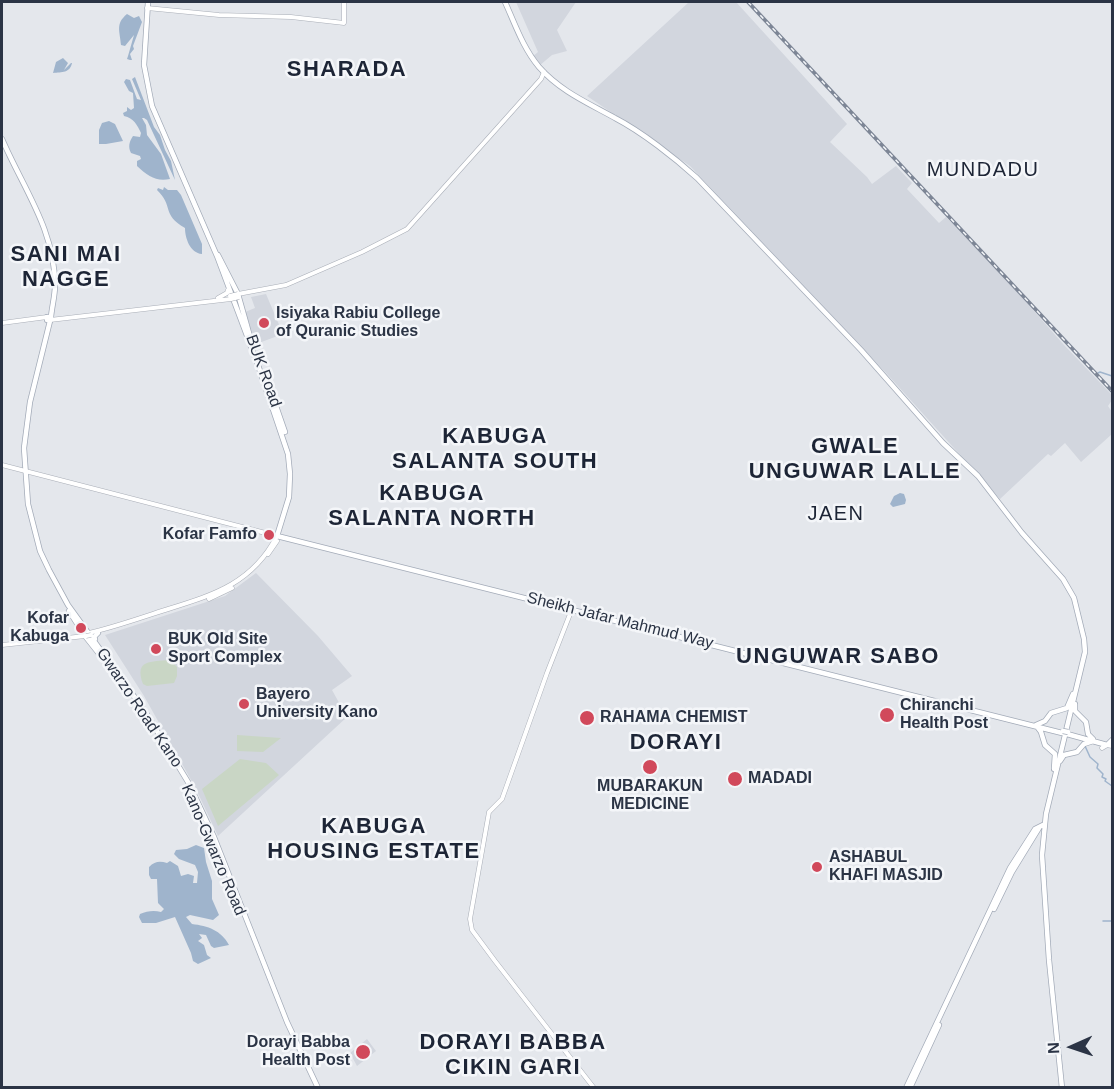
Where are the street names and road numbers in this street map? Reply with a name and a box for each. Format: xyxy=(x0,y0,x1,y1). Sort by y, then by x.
street label: BUK Road xyxy=(241,332,285,410)
street label: Sheikh Jafar Mahmud Way xyxy=(525,589,715,653)
street label: Gwarzo Road Kano xyxy=(92,645,186,771)
street label: Kano-Gwarzo Road xyxy=(177,782,249,918)

